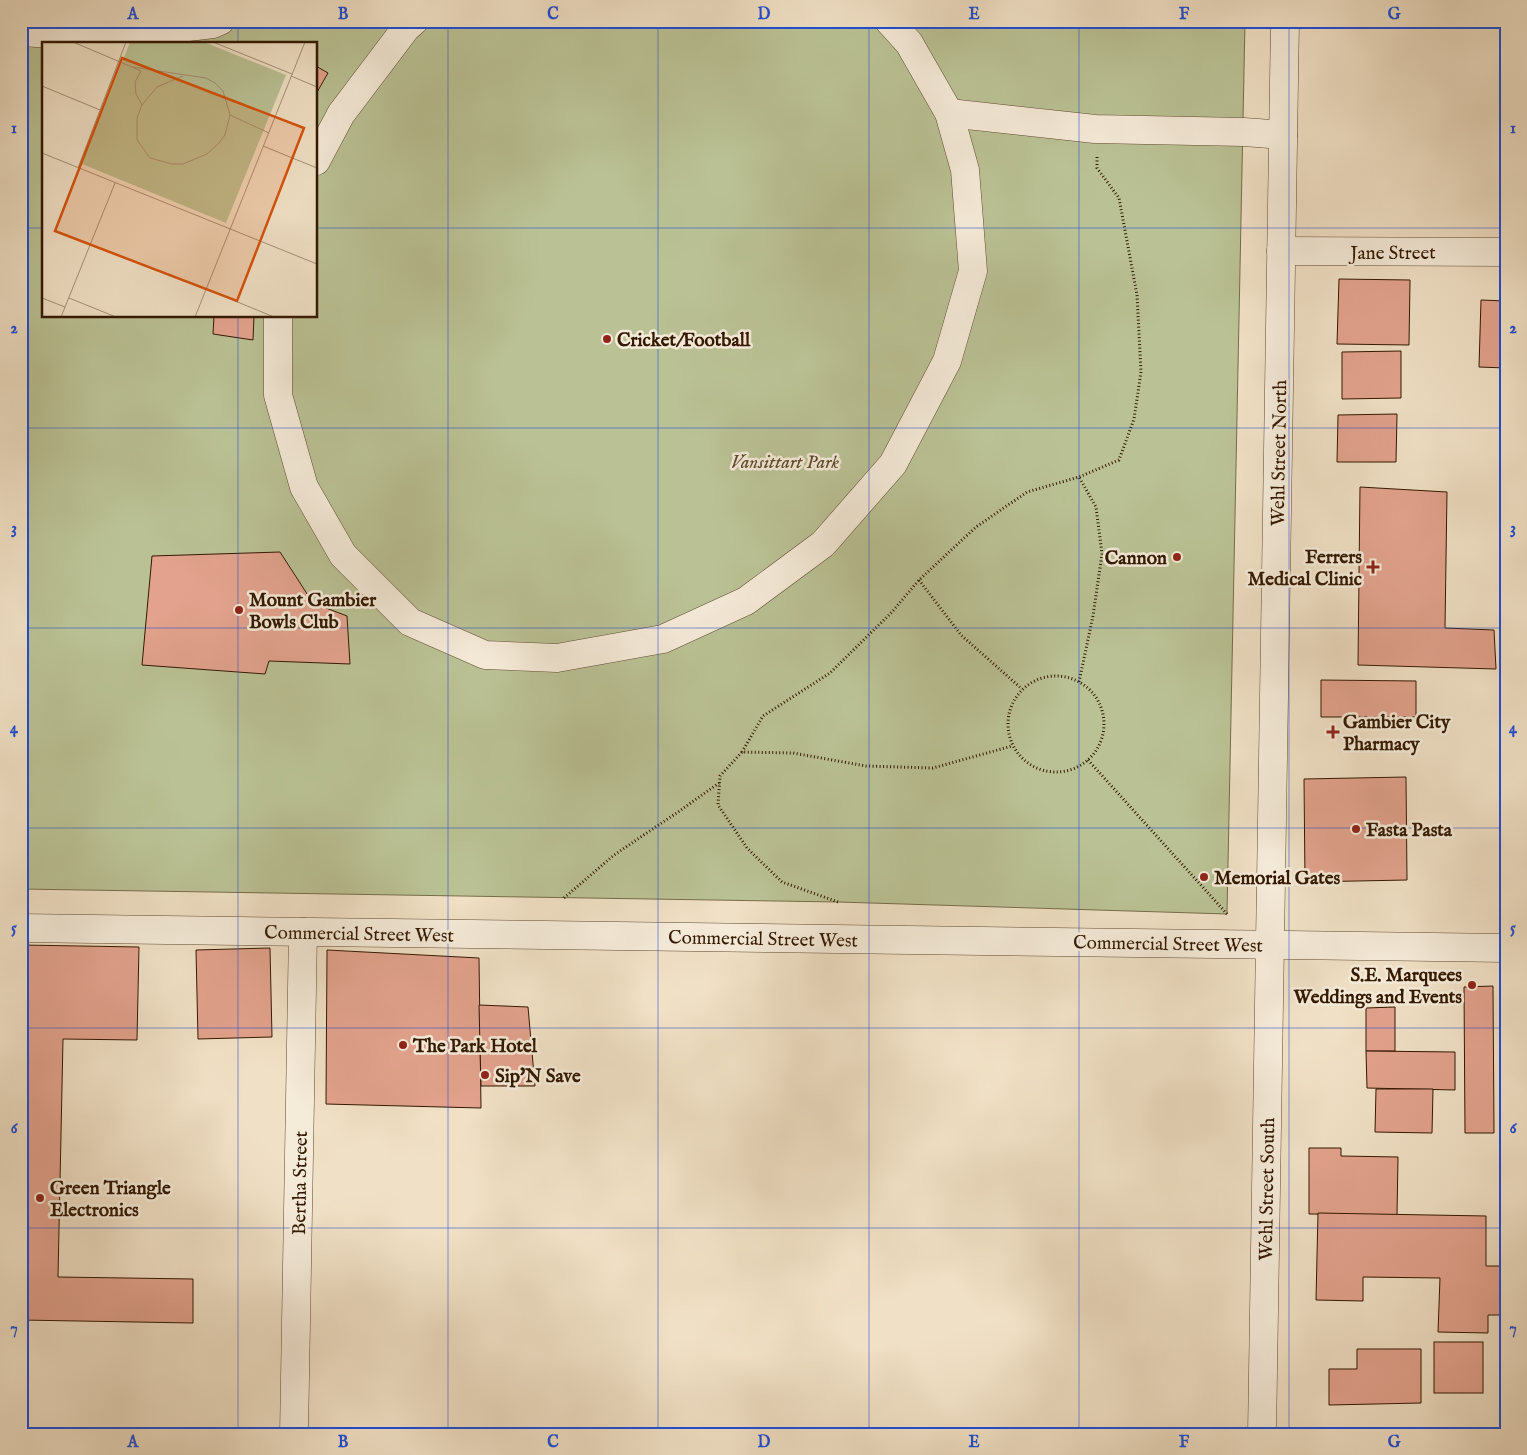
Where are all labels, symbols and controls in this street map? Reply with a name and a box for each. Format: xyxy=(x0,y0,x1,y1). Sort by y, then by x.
text: A xyxy=(127,5,140,25)
text: B xyxy=(338,5,349,25)
text: C xyxy=(547,5,559,25)
text: D xyxy=(758,5,771,25)
text: E xyxy=(968,5,980,25)
text: F xyxy=(1179,5,1190,25)
text: G xyxy=(1388,5,1401,25)
inset map xyxy=(42,42,318,318)
text: 1 xyxy=(11,119,17,139)
text: 1 xyxy=(1510,119,1516,139)
street label: Jane Street xyxy=(1348,242,1436,266)
text: 2 xyxy=(10,319,18,339)
text: 2 xyxy=(1509,319,1517,339)
place label: Cricket/Football xyxy=(617,329,751,353)
marker: Cricket/Football xyxy=(601,333,613,345)
street label: Wehl Street North xyxy=(1267,380,1293,526)
park label: Vansittart Park xyxy=(731,451,840,475)
text: 3 xyxy=(11,519,17,539)
text: 3 xyxy=(1510,519,1516,539)
place label: Ferrers Medical Clinic xyxy=(1248,546,1362,592)
place label: Cannon xyxy=(1105,547,1167,571)
marker: Cannon xyxy=(1171,551,1183,563)
marker: Ferrers Medical Clinic xyxy=(1366,560,1380,574)
place label: Mount Gambier Bowls Club xyxy=(249,589,377,635)
marker: Mount Gambier Bowls Club xyxy=(233,604,245,616)
place label: Gambier City Pharmacy xyxy=(1343,711,1451,757)
text: 4 xyxy=(10,719,19,739)
text: 4 xyxy=(1509,719,1518,739)
marker: Gambier City Pharmacy xyxy=(1327,726,1339,738)
place label: Fasta Pasta xyxy=(1366,819,1453,843)
marker: Fasta Pasta xyxy=(1350,823,1362,835)
place label: Memorial Gates xyxy=(1214,867,1340,891)
marker: Memorial Gates xyxy=(1198,871,1210,883)
text: 5 xyxy=(11,919,17,939)
text: 5 xyxy=(1510,919,1516,939)
street label: Commercial Street West xyxy=(264,921,455,949)
street label: Commercial Street West xyxy=(668,926,859,954)
street label: Commercial Street West xyxy=(1073,931,1264,959)
place label: S.E. Marquees Weddings and Events xyxy=(1293,964,1462,1010)
marker: S.E. Marquees Weddings and Events xyxy=(1466,979,1478,991)
place label: The Park Hotel xyxy=(412,1035,538,1059)
marker: The Park Hotel xyxy=(397,1039,409,1051)
place label: Sip'N Save xyxy=(495,1065,581,1089)
marker: Sip'N Save xyxy=(479,1069,491,1081)
street label: Wehl Street South xyxy=(1255,1117,1281,1261)
text: 6 xyxy=(11,1119,19,1139)
text: 6 xyxy=(1510,1119,1518,1139)
street label: Bertha Street xyxy=(288,1130,314,1235)
place label: Green Triangle Electronics xyxy=(50,1177,171,1223)
marker: Green Triangle Electronics xyxy=(34,1192,46,1204)
text: 7 xyxy=(10,1319,18,1339)
text: 7 xyxy=(1509,1319,1517,1339)
text: A xyxy=(127,1433,140,1453)
text: B xyxy=(338,1433,349,1453)
text: C xyxy=(547,1433,559,1453)
text: D xyxy=(758,1433,771,1453)
text: E xyxy=(968,1433,980,1453)
text: F xyxy=(1179,1433,1190,1453)
text: G xyxy=(1388,1433,1401,1453)

